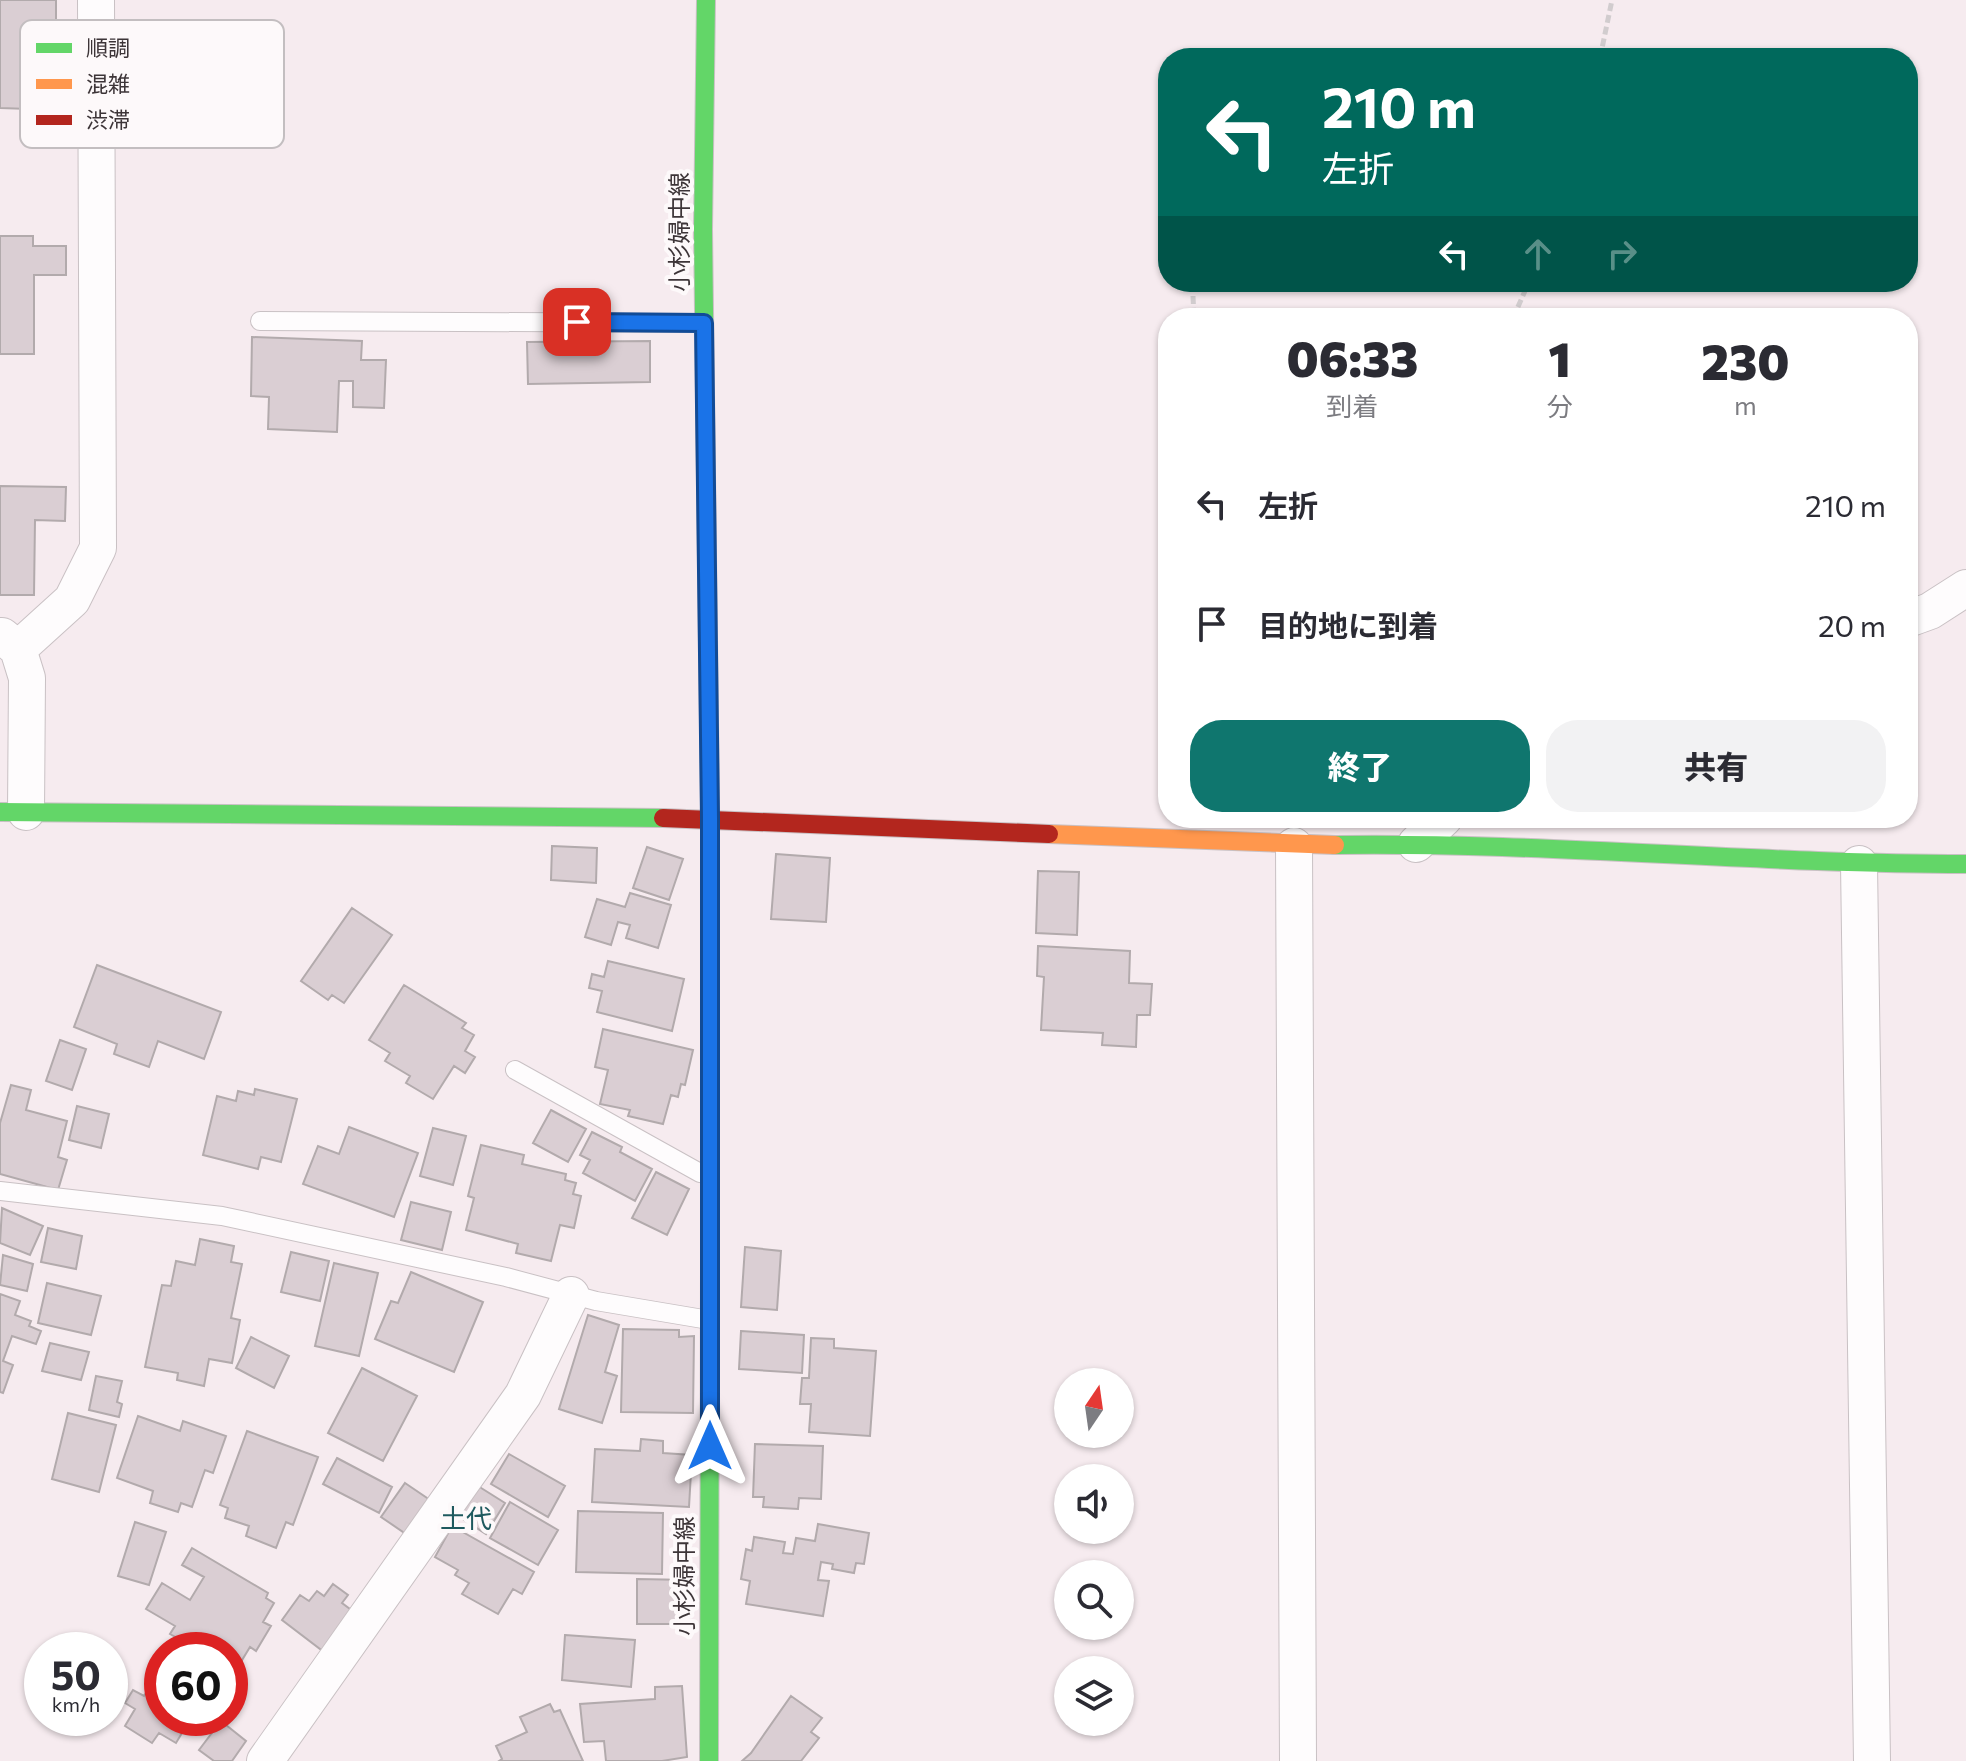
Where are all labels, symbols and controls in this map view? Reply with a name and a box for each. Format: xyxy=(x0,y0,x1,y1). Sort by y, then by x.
legend xyxy=(20,20,284,148)
text: 順調 xyxy=(86,34,130,61)
text: 混雑 xyxy=(86,70,130,97)
text: 210 m xyxy=(1322,71,1476,140)
icon: left xyxy=(1190,80,1294,184)
text: 渋滞 xyxy=(86,106,130,133)
text: 左折 xyxy=(1322,145,1394,189)
street label: 小杉婦中線 xyxy=(664,172,693,292)
icon: left xyxy=(1432,232,1476,276)
icon: ahead xyxy=(1516,232,1560,276)
icon: right xyxy=(1600,232,1644,276)
pin xyxy=(543,288,611,356)
icon: arrive xyxy=(555,300,599,344)
text: 06:33 xyxy=(1286,328,1418,387)
text: 1 xyxy=(1549,328,1571,387)
text: 230 xyxy=(1701,331,1789,390)
text: m xyxy=(1734,389,1757,420)
text: 到着 xyxy=(1326,390,1378,421)
text: 分 xyxy=(1547,390,1573,421)
icon: left xyxy=(1190,482,1234,526)
text: 左折 xyxy=(1258,486,1318,523)
text: 210 m xyxy=(1805,486,1886,523)
icon: arrive xyxy=(1190,602,1234,646)
text: 目的地に到着 xyxy=(1258,606,1438,643)
text: 20 m xyxy=(1818,606,1886,643)
button: 終了 xyxy=(1190,720,1530,812)
button: 共有 xyxy=(1546,720,1886,812)
north arrow xyxy=(1054,1368,1134,1448)
map controls xyxy=(1054,1368,1134,1736)
position arrow xyxy=(668,1404,752,1488)
button: sound xyxy=(1054,1464,1134,1544)
district label: 土代 xyxy=(440,1502,492,1533)
street label: 小杉婦中線 xyxy=(669,1516,698,1636)
button: search xyxy=(1054,1560,1134,1640)
speed limit sign: 60 xyxy=(144,1632,248,1736)
text: 50 xyxy=(51,1649,101,1698)
button: layers xyxy=(1054,1656,1134,1736)
text: km/h xyxy=(52,1692,100,1716)

